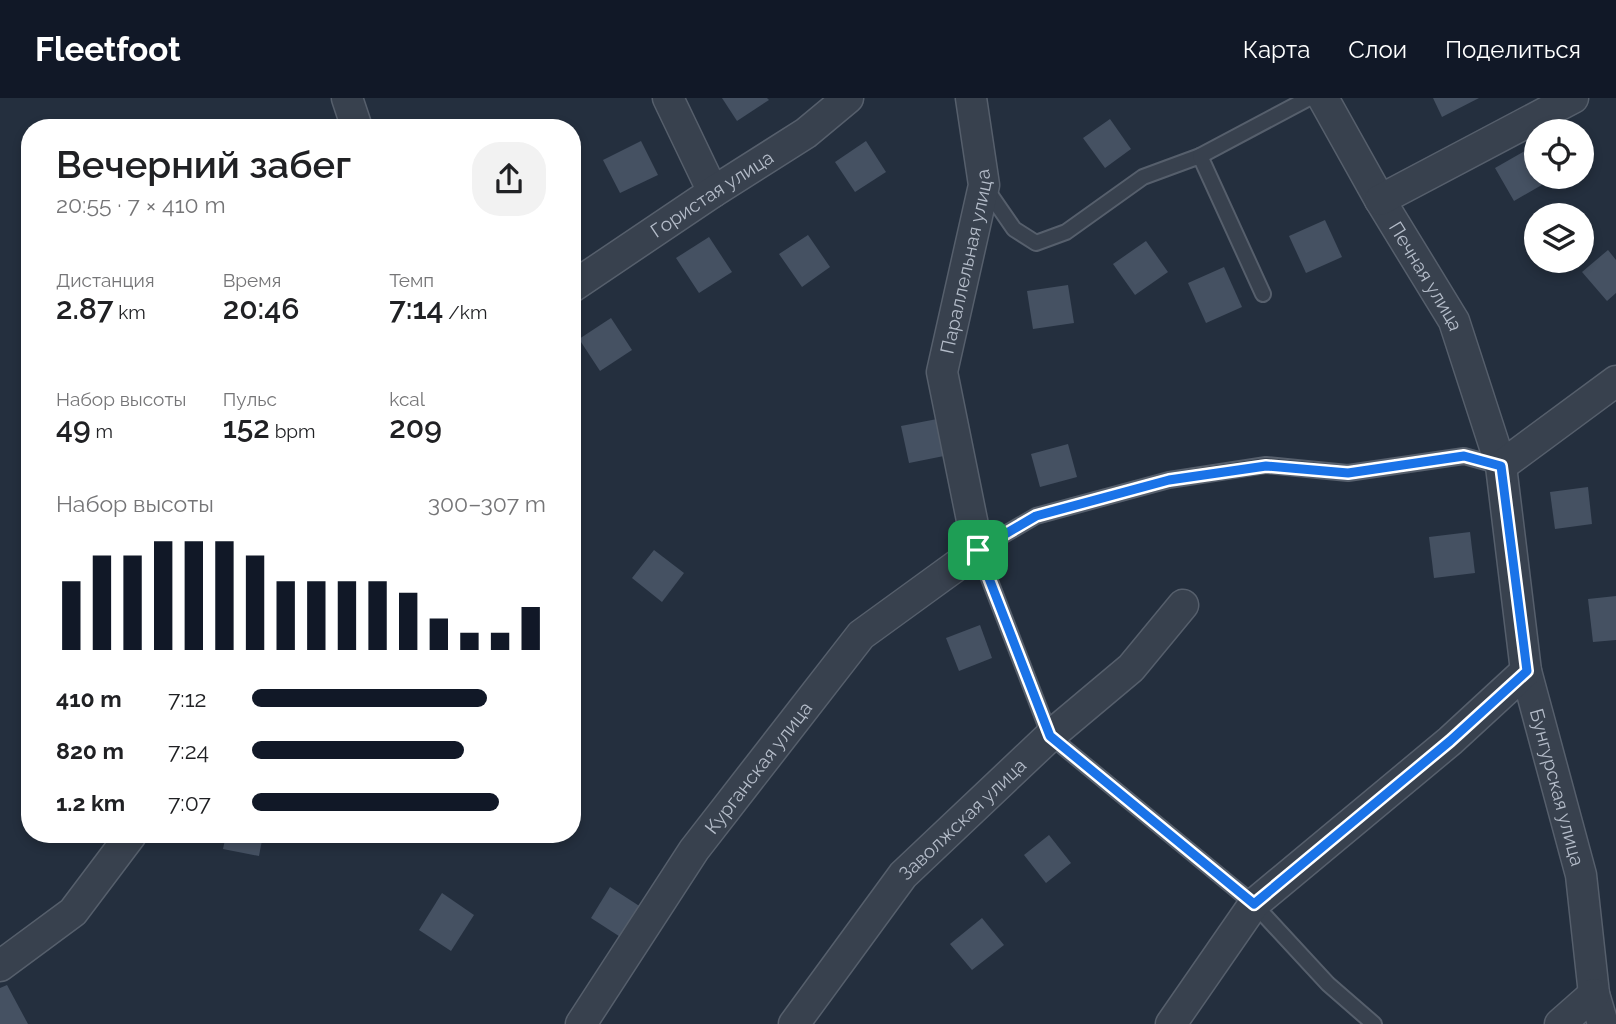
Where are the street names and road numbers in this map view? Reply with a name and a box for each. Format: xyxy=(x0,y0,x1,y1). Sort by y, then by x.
street label: Гористая улица xyxy=(646,146,777,242)
street label: Параллельная улица xyxy=(935,168,996,356)
street label: Печная улица xyxy=(1385,217,1467,333)
street label: Курганская улица xyxy=(700,697,816,838)
street label: Бунгурская улица xyxy=(1526,706,1589,868)
street label: Заволжская улица xyxy=(894,754,1030,884)

